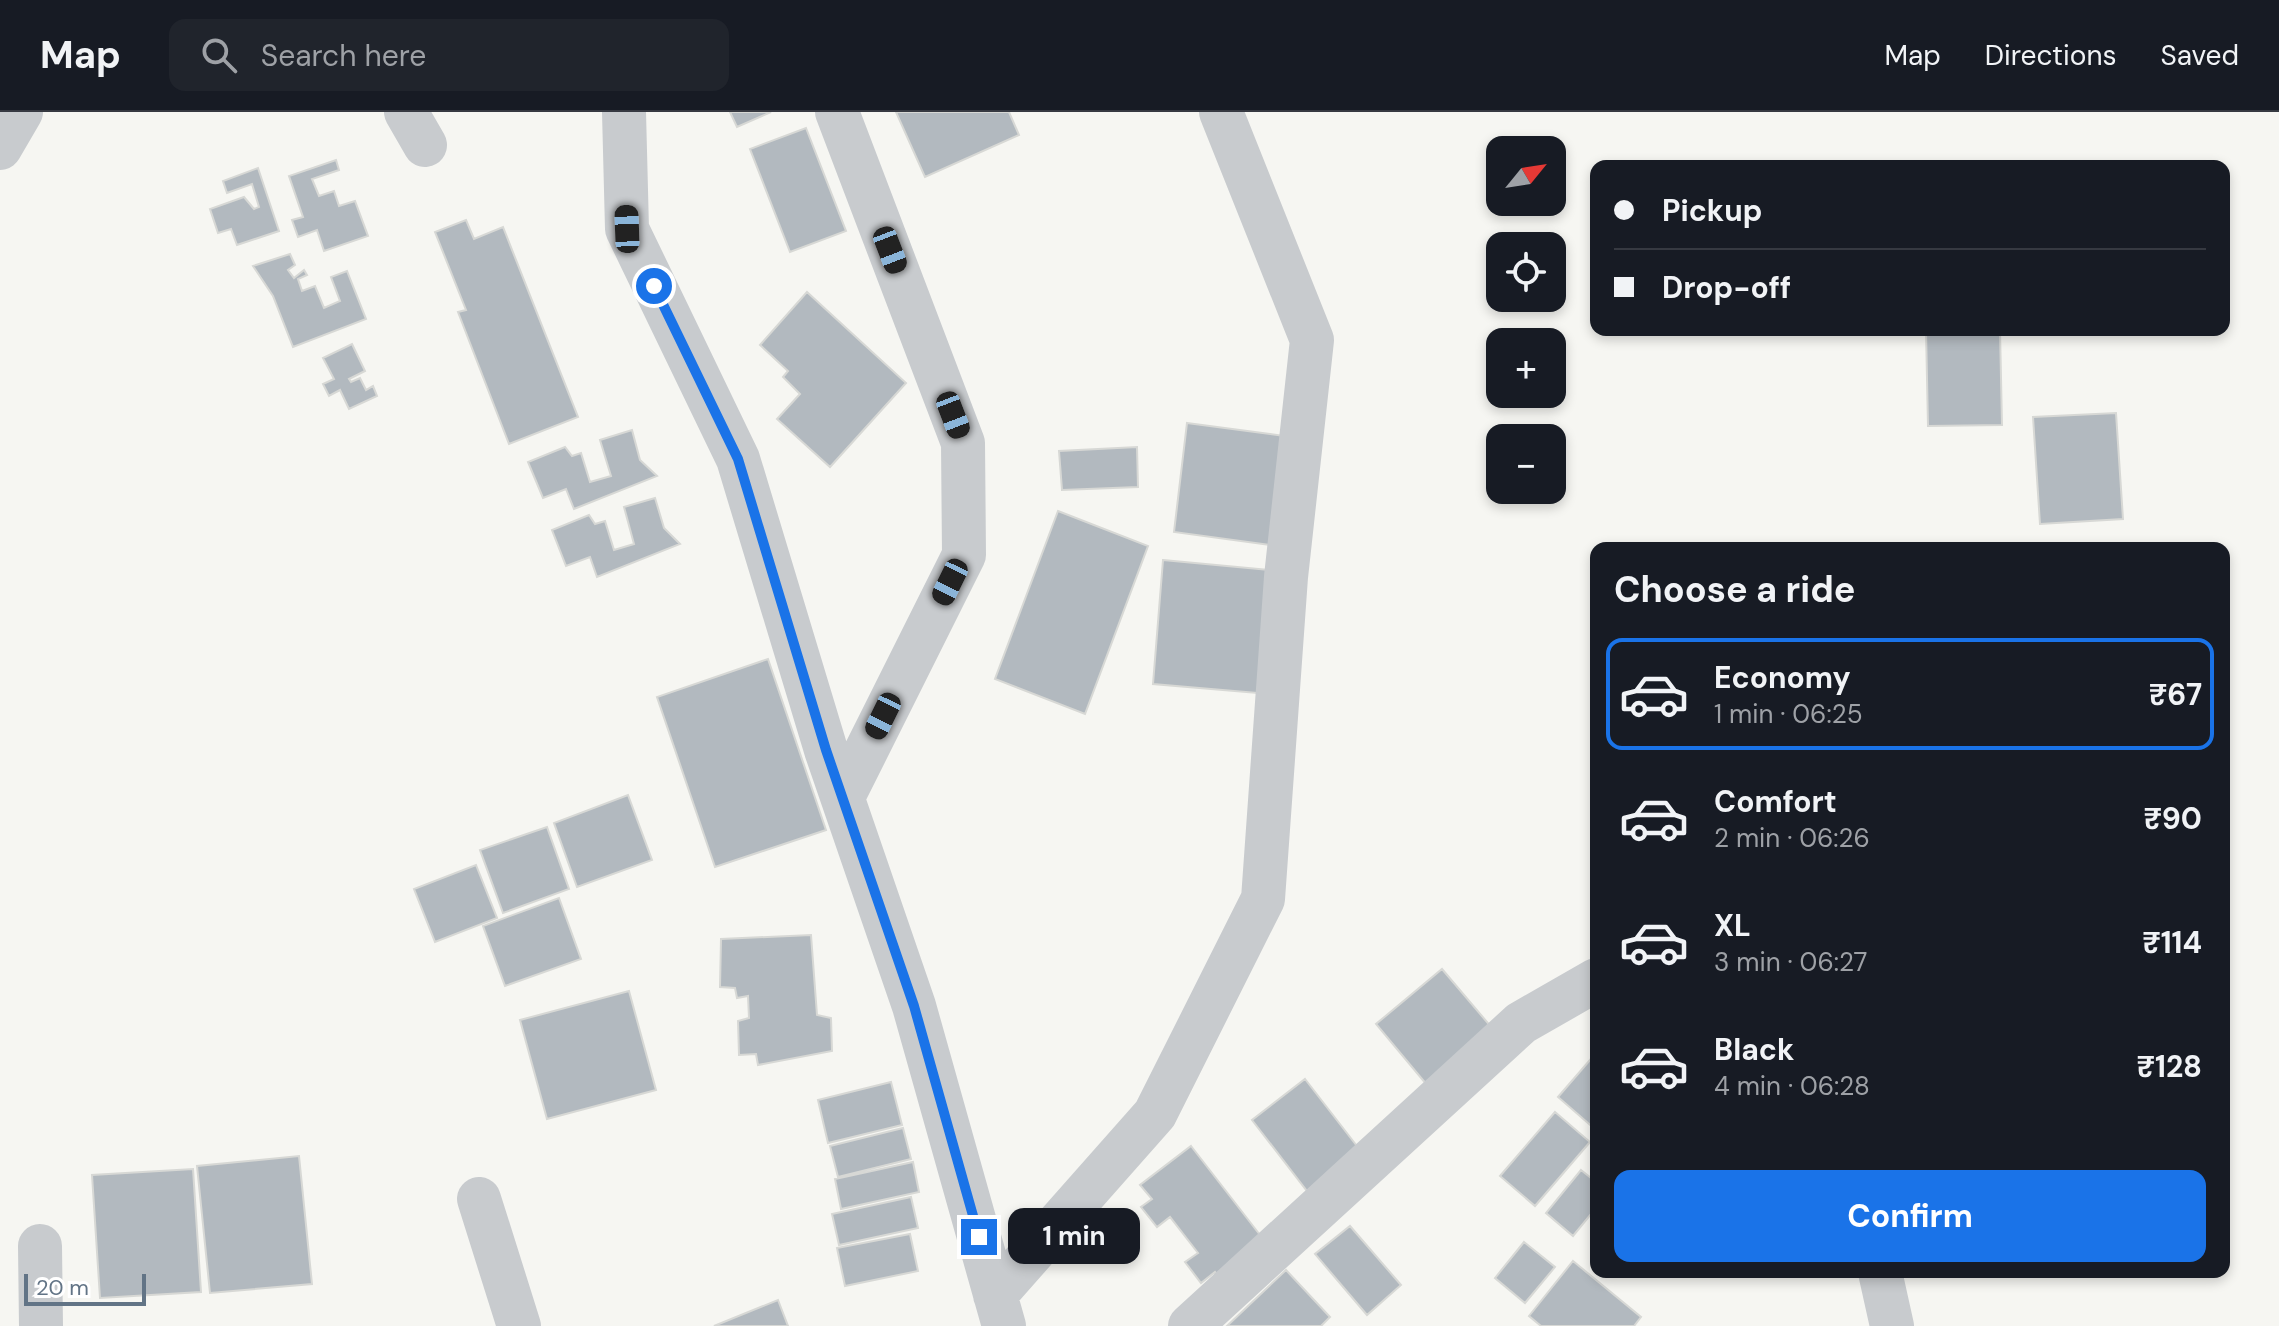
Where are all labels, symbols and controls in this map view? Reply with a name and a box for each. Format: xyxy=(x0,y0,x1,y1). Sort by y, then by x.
search box xyxy=(169,19,729,91)
text: Map xyxy=(40,30,121,80)
icon: search xyxy=(197,33,241,77)
text: Search here xyxy=(261,36,426,75)
text: Map xyxy=(1884,37,1941,74)
text: Directions xyxy=(1985,37,2117,74)
text: Saved xyxy=(2161,37,2239,74)
north arrow xyxy=(1486,136,1566,216)
map controls xyxy=(1486,136,1566,504)
text: Pickup xyxy=(1662,191,1762,230)
car xyxy=(614,205,640,253)
car xyxy=(870,223,910,277)
button: locate xyxy=(1486,232,1566,312)
route start xyxy=(636,268,672,304)
text: Drop-off xyxy=(1662,268,1791,307)
button: + xyxy=(1486,328,1566,408)
car xyxy=(933,388,973,442)
button: − xyxy=(1486,424,1566,504)
car xyxy=(929,555,971,609)
text: Choose a ride xyxy=(1614,566,1855,613)
icon: car xyxy=(1618,658,1690,730)
text: Economy xyxy=(1714,658,1851,697)
text: ₹67 xyxy=(2149,675,2202,714)
car xyxy=(862,689,904,743)
text: 1 min · 06:25 xyxy=(1714,697,1863,731)
icon: car xyxy=(1618,782,1690,854)
text: Comfort xyxy=(1714,782,1837,821)
text: ₹90 xyxy=(2143,799,2202,838)
text: 2 min · 06:26 xyxy=(1714,821,1870,855)
icon: car xyxy=(1618,906,1690,978)
text: XL xyxy=(1714,906,1751,945)
text: ₹114 xyxy=(2142,923,2202,962)
text: 3 min · 06:27 xyxy=(1714,945,1867,979)
icon: car xyxy=(1618,1030,1690,1102)
text: Black xyxy=(1714,1030,1794,1069)
text: ₹128 xyxy=(2137,1047,2202,1086)
text: 4 min · 06:28 xyxy=(1714,1069,1870,1103)
button: Confirm xyxy=(1614,1170,2206,1262)
callout: 1 min xyxy=(1007,1209,1139,1265)
route end xyxy=(961,1219,997,1255)
text: 1 min xyxy=(1042,1219,1106,1253)
scale bar xyxy=(24,1270,146,1306)
text: 20 m xyxy=(36,1273,89,1302)

